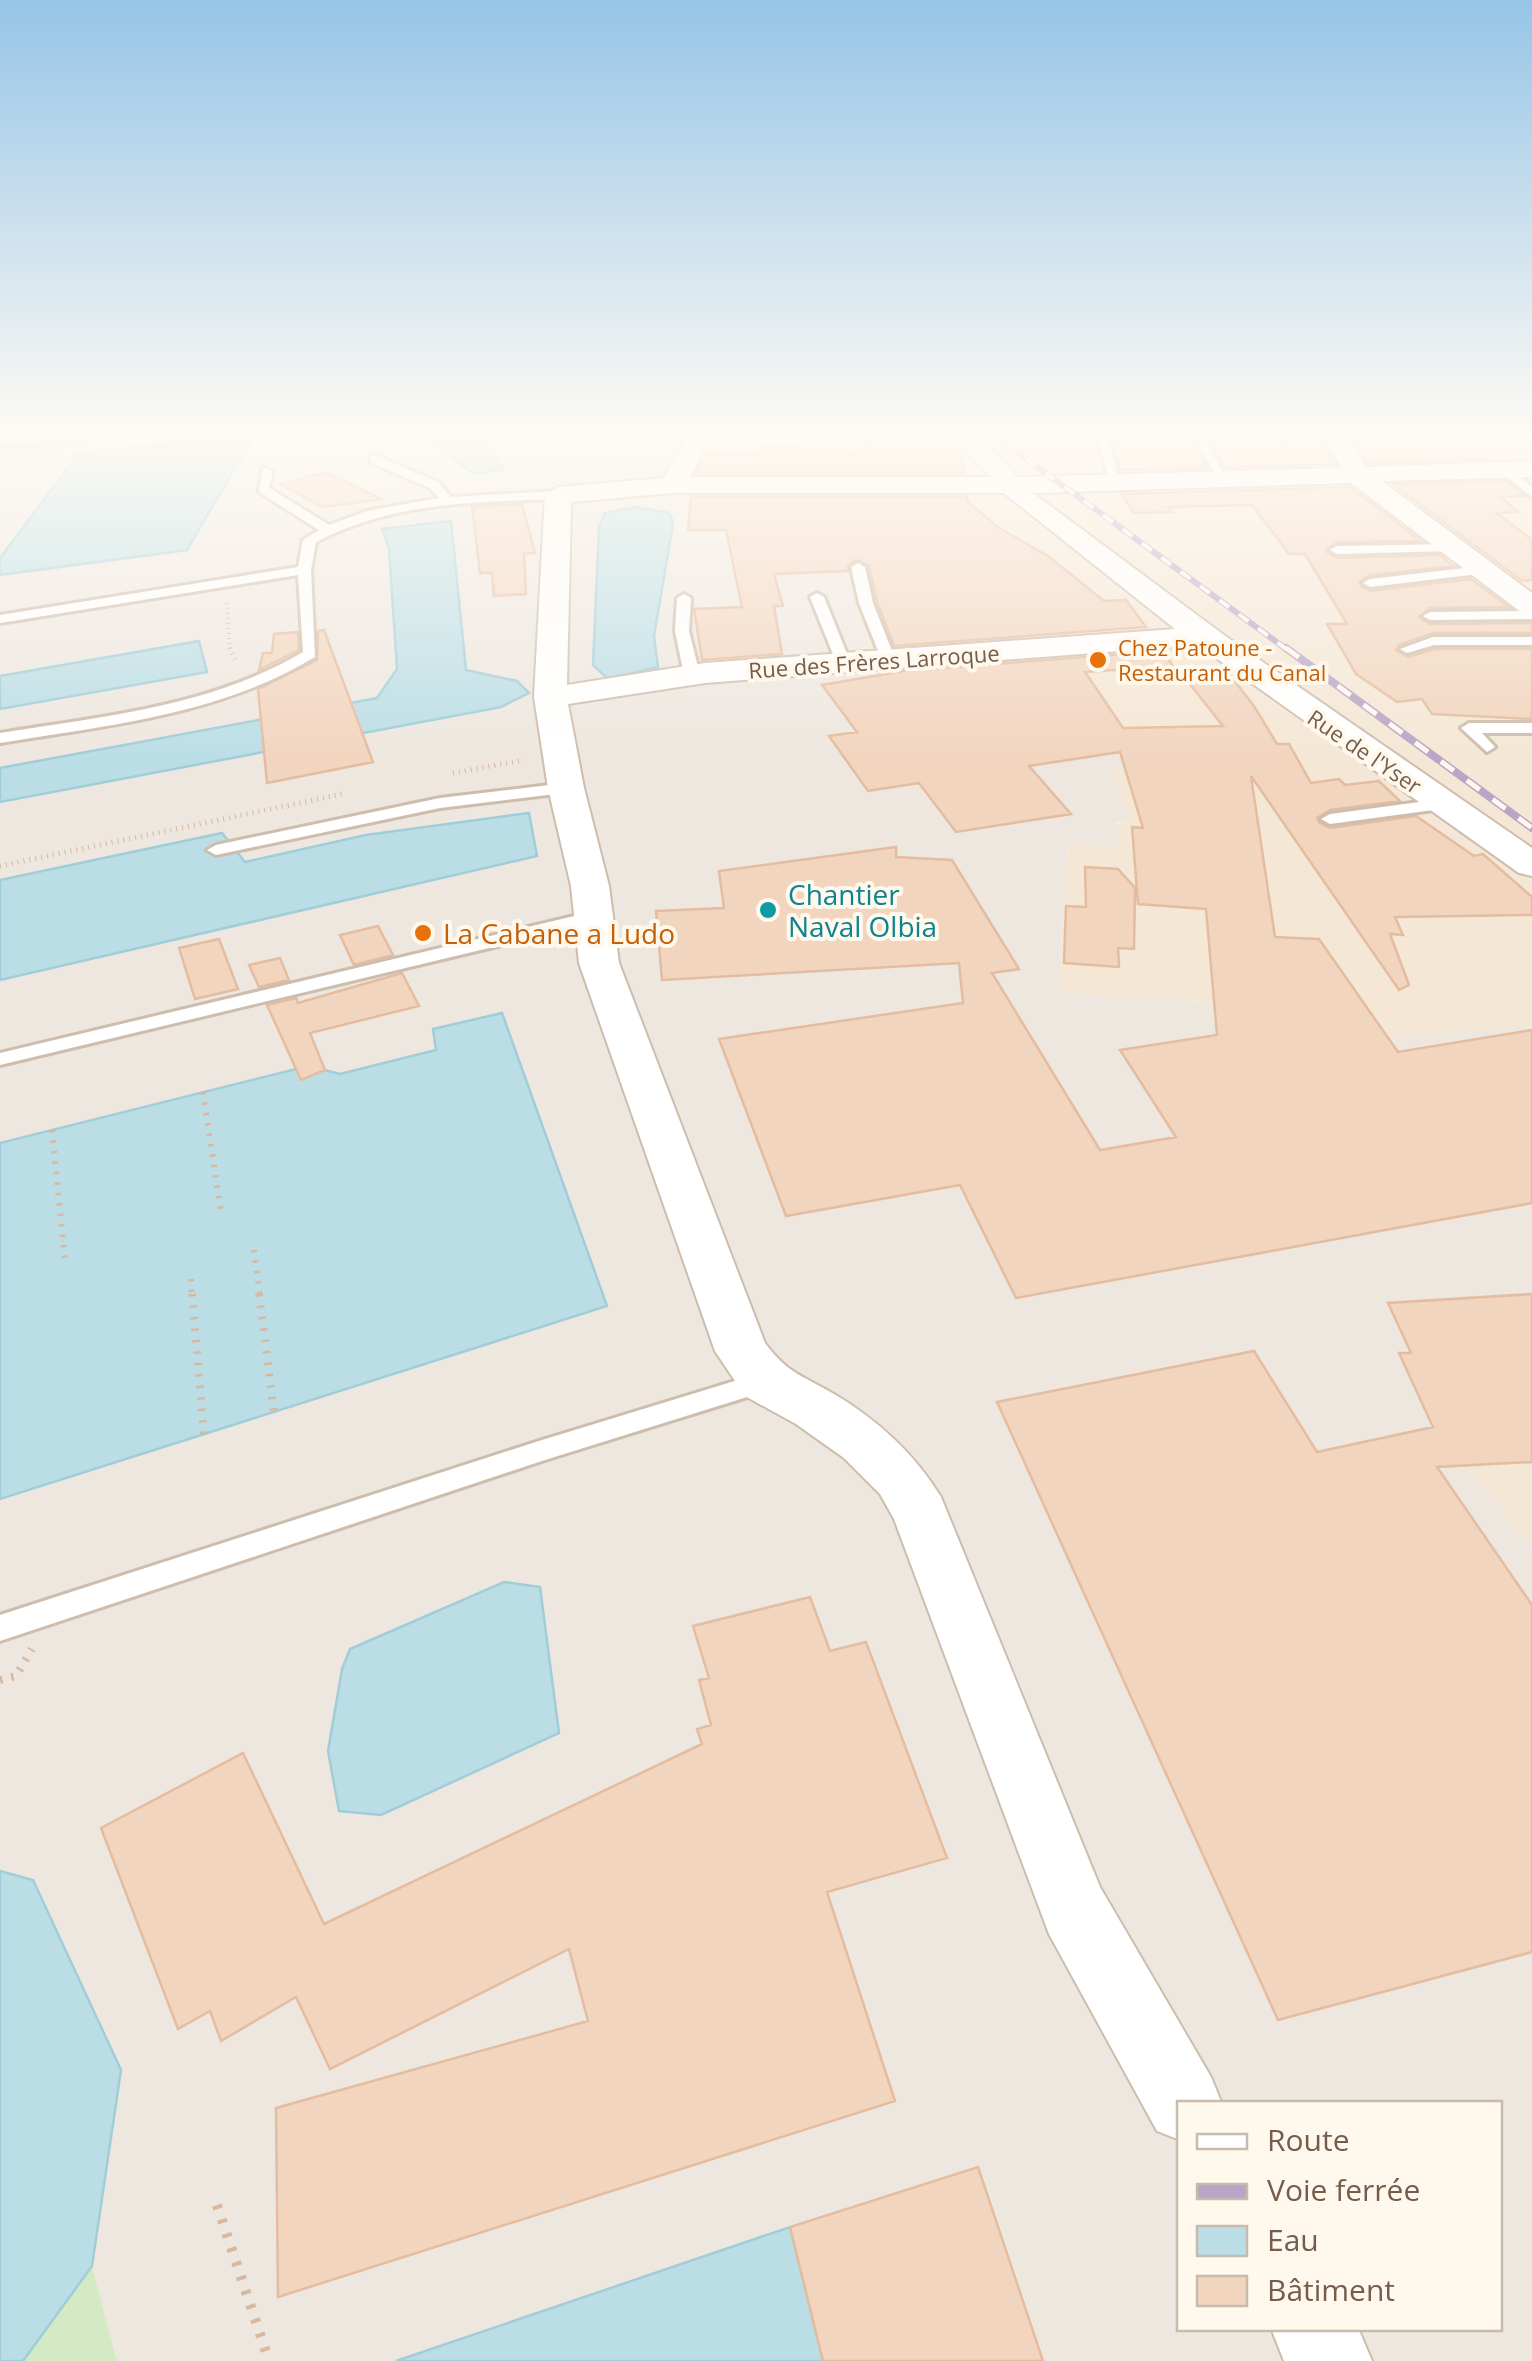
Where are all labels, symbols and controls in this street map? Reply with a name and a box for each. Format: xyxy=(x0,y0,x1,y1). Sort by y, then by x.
place label: Chez Patoune - Restaurant du Canal xyxy=(1118,632,1326,687)
street label: Rue des Frères Larroque xyxy=(747,637,1001,685)
marker: Chez Patoune - Restaurant du Canal xyxy=(1087,649,1109,671)
street label: Rue de l'Yser xyxy=(1302,702,1428,800)
place label: Chantier Naval Olbia xyxy=(788,875,937,945)
marker: Chantier Naval Olbia xyxy=(757,899,779,921)
place label: La Cabane a Ludo xyxy=(443,914,675,952)
marker: La Cabane a Ludo xyxy=(412,922,434,944)
legend xyxy=(1177,2101,1502,2331)
text: Route xyxy=(1267,2119,1350,2160)
text: Voie ferrée xyxy=(1267,2169,1420,2210)
text: Eau xyxy=(1267,2219,1319,2260)
text: Bâtiment xyxy=(1267,2269,1395,2310)

